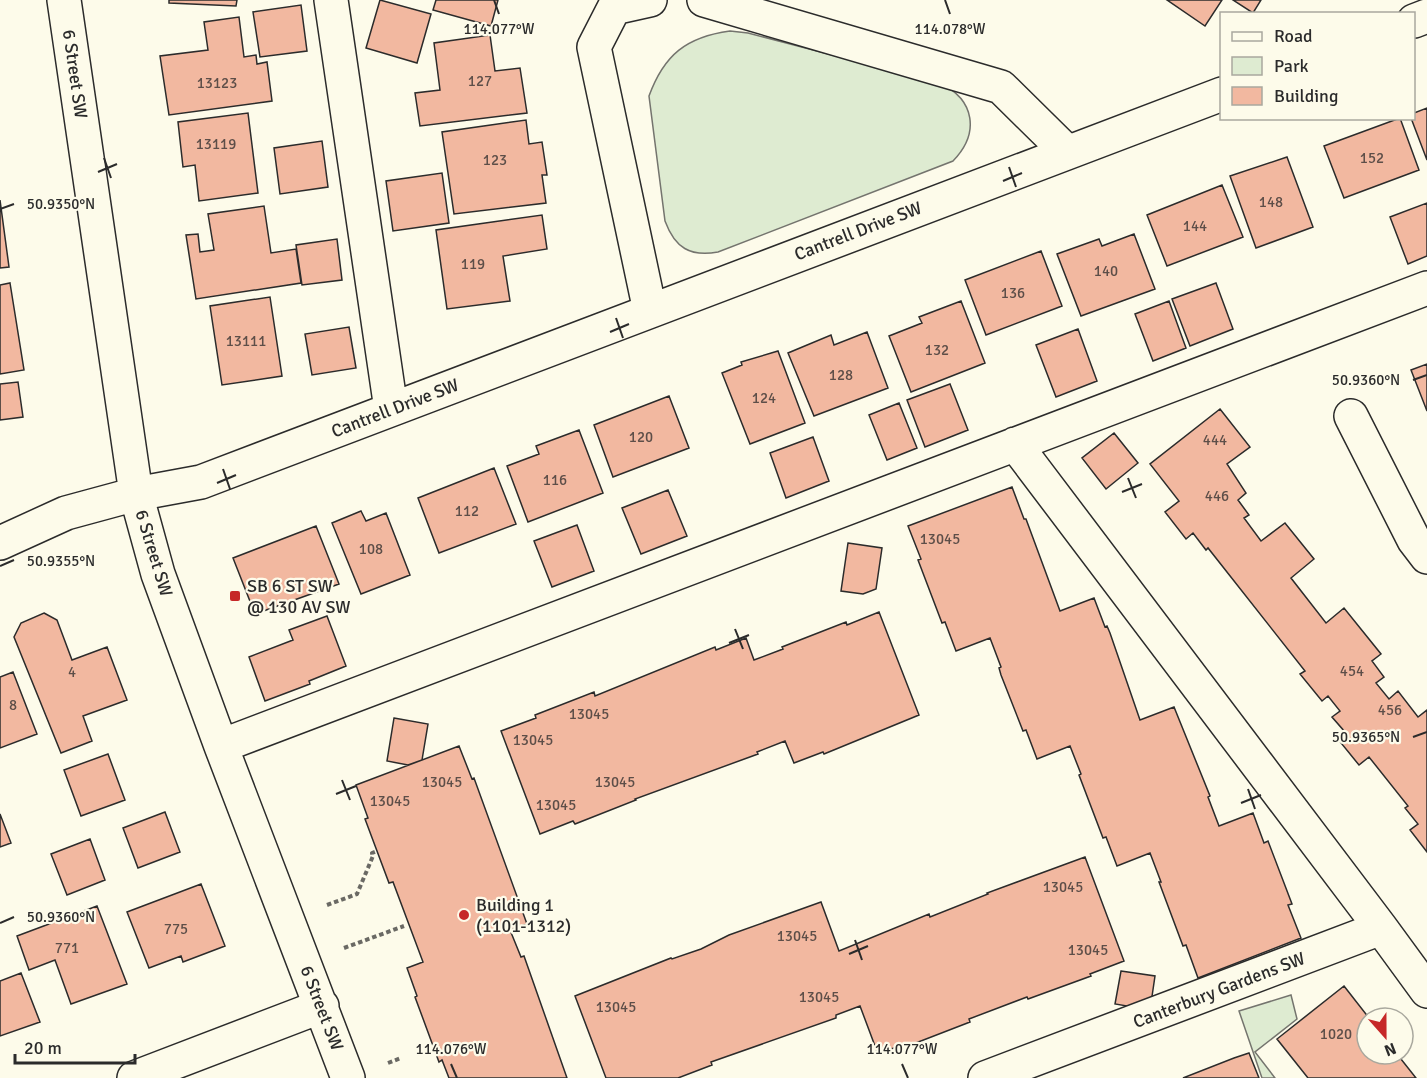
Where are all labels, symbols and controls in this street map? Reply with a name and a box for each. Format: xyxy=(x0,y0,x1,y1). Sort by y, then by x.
legend xyxy=(1220,12,1415,120)
text: 114.077°W xyxy=(464,20,535,38)
text: 114.078°W xyxy=(915,20,986,38)
text: Road xyxy=(1274,25,1313,47)
street label: 6 Street SW xyxy=(58,28,92,120)
text: Park xyxy=(1274,55,1309,77)
house number: 127 xyxy=(468,72,492,90)
house number: 13123 xyxy=(197,74,237,92)
text: Building xyxy=(1274,85,1338,107)
house number: 13119 xyxy=(196,135,236,153)
house number: 152 xyxy=(1360,149,1384,167)
house number: 123 xyxy=(483,151,507,169)
house number: 148 xyxy=(1259,193,1283,211)
text: 50.9350°N xyxy=(27,195,95,213)
street label: Cantrell Drive SW xyxy=(791,197,925,265)
house number: 144 xyxy=(1183,217,1207,235)
house number: 119 xyxy=(461,255,485,273)
house number: 140 xyxy=(1094,262,1118,280)
house number: 136 xyxy=(1001,284,1025,302)
house number: 13111 xyxy=(226,332,266,350)
house number: 132 xyxy=(925,341,949,359)
house number: 128 xyxy=(829,366,853,384)
text: 50.9360°N xyxy=(1332,371,1400,389)
street label: Cantrell Drive SW xyxy=(328,374,462,442)
house number: 124 xyxy=(752,389,776,407)
house number: 120 xyxy=(629,428,653,446)
house number: 444 xyxy=(1203,431,1227,449)
house number: 116 xyxy=(543,471,567,489)
house number: 446 xyxy=(1205,487,1229,505)
house number: 112 xyxy=(455,502,479,520)
street label: 6 Street SW xyxy=(130,507,178,599)
house number: 13045 xyxy=(920,530,960,548)
house number: 108 xyxy=(359,540,383,558)
text: 50.9355°N xyxy=(27,552,95,570)
place label: SB 6 ST SW @ 130 AV SW xyxy=(247,575,350,618)
marker: SB 6 ST SW @ 130 AV SW xyxy=(228,589,242,603)
house number: 454 xyxy=(1340,662,1364,680)
house number: 4 xyxy=(68,663,76,681)
house number: 8 xyxy=(9,696,17,714)
house number: 456 xyxy=(1378,701,1402,719)
house number: 13045 xyxy=(569,705,609,723)
text: 50.9365°N xyxy=(1332,728,1400,746)
house number: 13045 xyxy=(513,731,553,749)
house number: 13045 xyxy=(422,773,462,791)
house number: 13045 xyxy=(595,773,635,791)
house number: 13045 xyxy=(370,792,410,810)
house number: 13045 xyxy=(536,796,576,814)
house number: 13045 xyxy=(1043,878,1083,896)
place label: Building 1 (1101-1312) xyxy=(476,894,571,937)
text: 50.9360°N xyxy=(27,908,95,926)
marker: Building 1 (1101-1312) xyxy=(457,908,471,922)
house number: 775 xyxy=(164,920,188,938)
house number: 13045 xyxy=(777,927,817,945)
house number: 771 xyxy=(55,939,79,957)
house number: 13045 xyxy=(1068,941,1108,959)
street label: Canterbury Gardens SW xyxy=(1130,947,1308,1033)
street label: 6 Street SW xyxy=(296,962,348,1054)
house number: 13045 xyxy=(799,988,839,1006)
house number: 13045 xyxy=(596,998,636,1016)
north arrow xyxy=(1355,1006,1415,1066)
house number: 1020 xyxy=(1320,1025,1352,1043)
scale bar xyxy=(15,1027,135,1065)
text: 20 m xyxy=(24,1037,62,1059)
text: N xyxy=(1381,1038,1399,1060)
text: 114.076°W xyxy=(416,1040,487,1058)
text: 114.077°W xyxy=(867,1040,938,1058)

